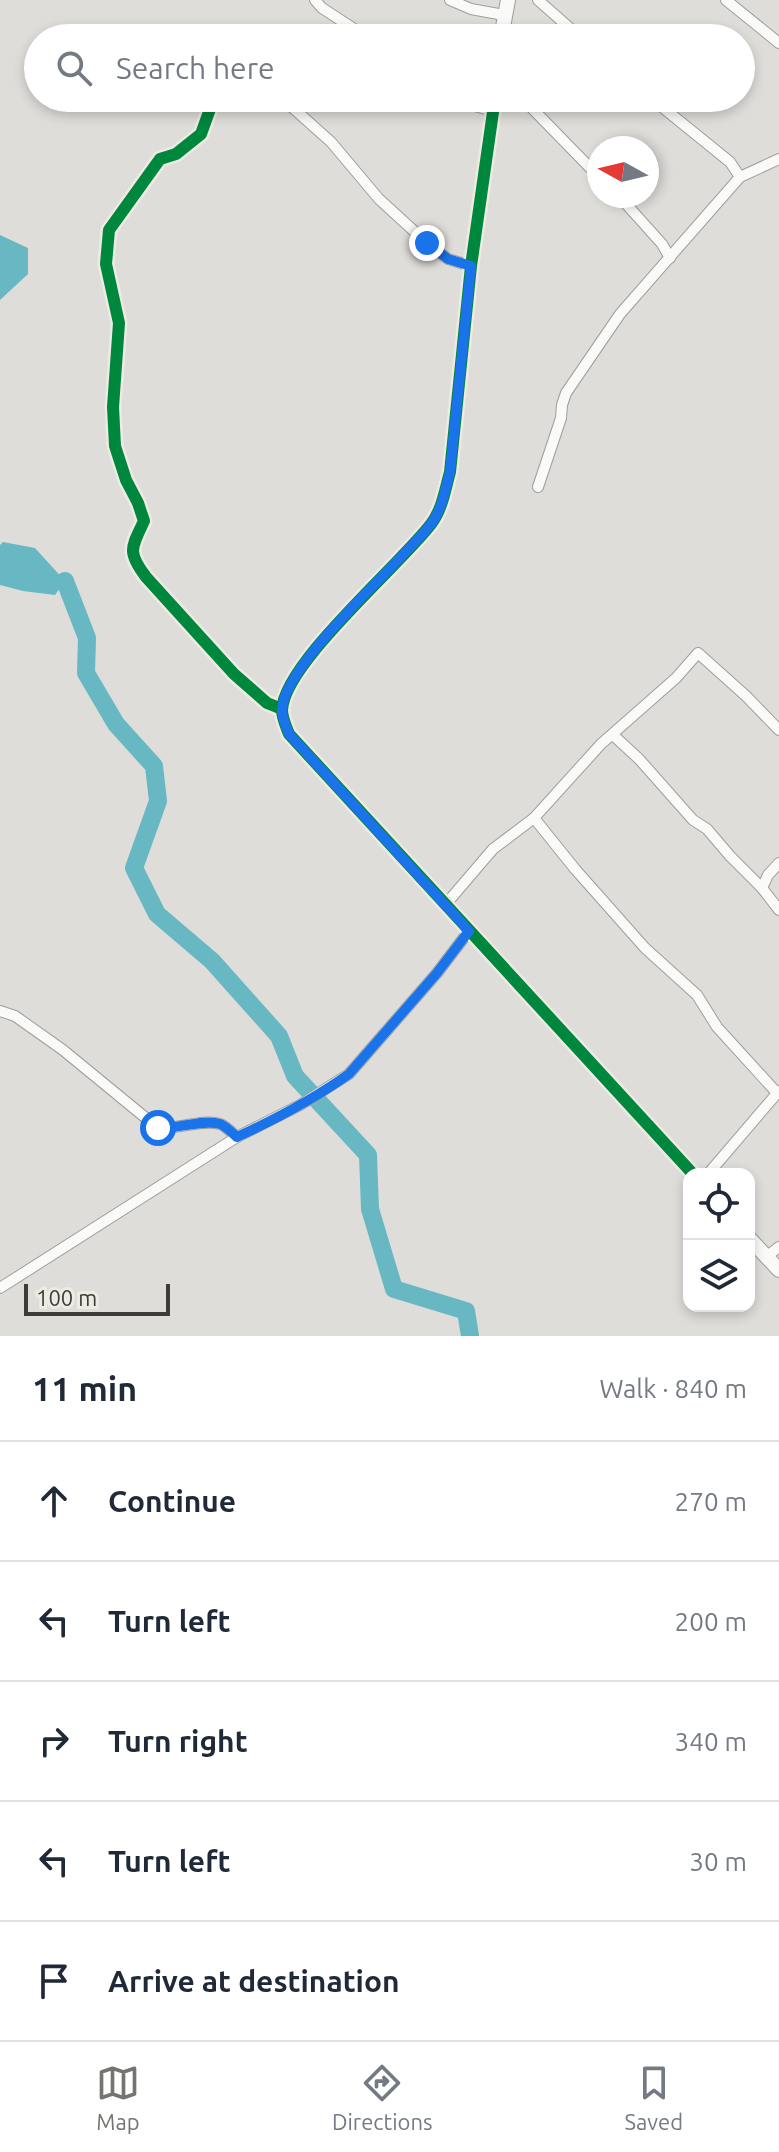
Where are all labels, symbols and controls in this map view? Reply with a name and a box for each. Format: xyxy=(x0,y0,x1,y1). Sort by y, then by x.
search box xyxy=(24,24,755,112)
icon: search xyxy=(52,46,96,90)
text: Search here xyxy=(116,51,275,85)
north arrow xyxy=(587,136,659,208)
route end xyxy=(409,225,445,261)
route start xyxy=(140,1110,176,1146)
map controls xyxy=(683,1168,755,1312)
button: locate xyxy=(683,1168,755,1240)
button: layers xyxy=(683,1240,755,1312)
scale bar xyxy=(24,1280,170,1316)
text: 100 m xyxy=(36,1285,97,1310)
text: 11 min xyxy=(32,1369,137,1407)
text: Walk · 840 m xyxy=(599,1374,747,1403)
icon: ahead xyxy=(32,1479,76,1523)
text: Continue xyxy=(108,1484,236,1518)
text: 270 m xyxy=(675,1487,747,1516)
icon: left xyxy=(32,1599,76,1643)
text: Turn left xyxy=(108,1604,230,1638)
text: 200 m xyxy=(675,1607,747,1636)
icon: right xyxy=(32,1719,76,1763)
text: Turn right xyxy=(108,1724,248,1758)
text: 340 m xyxy=(675,1727,747,1756)
icon: left xyxy=(32,1839,76,1883)
text: Turn left xyxy=(108,1844,230,1878)
text: 30 m xyxy=(689,1847,747,1876)
icon: arrive xyxy=(32,1959,76,2003)
text: Arrive at destination xyxy=(108,1964,400,1998)
tab: Map xyxy=(96,2061,140,2134)
tab: Directions xyxy=(332,2061,433,2134)
tab: Saved xyxy=(624,2061,683,2134)

